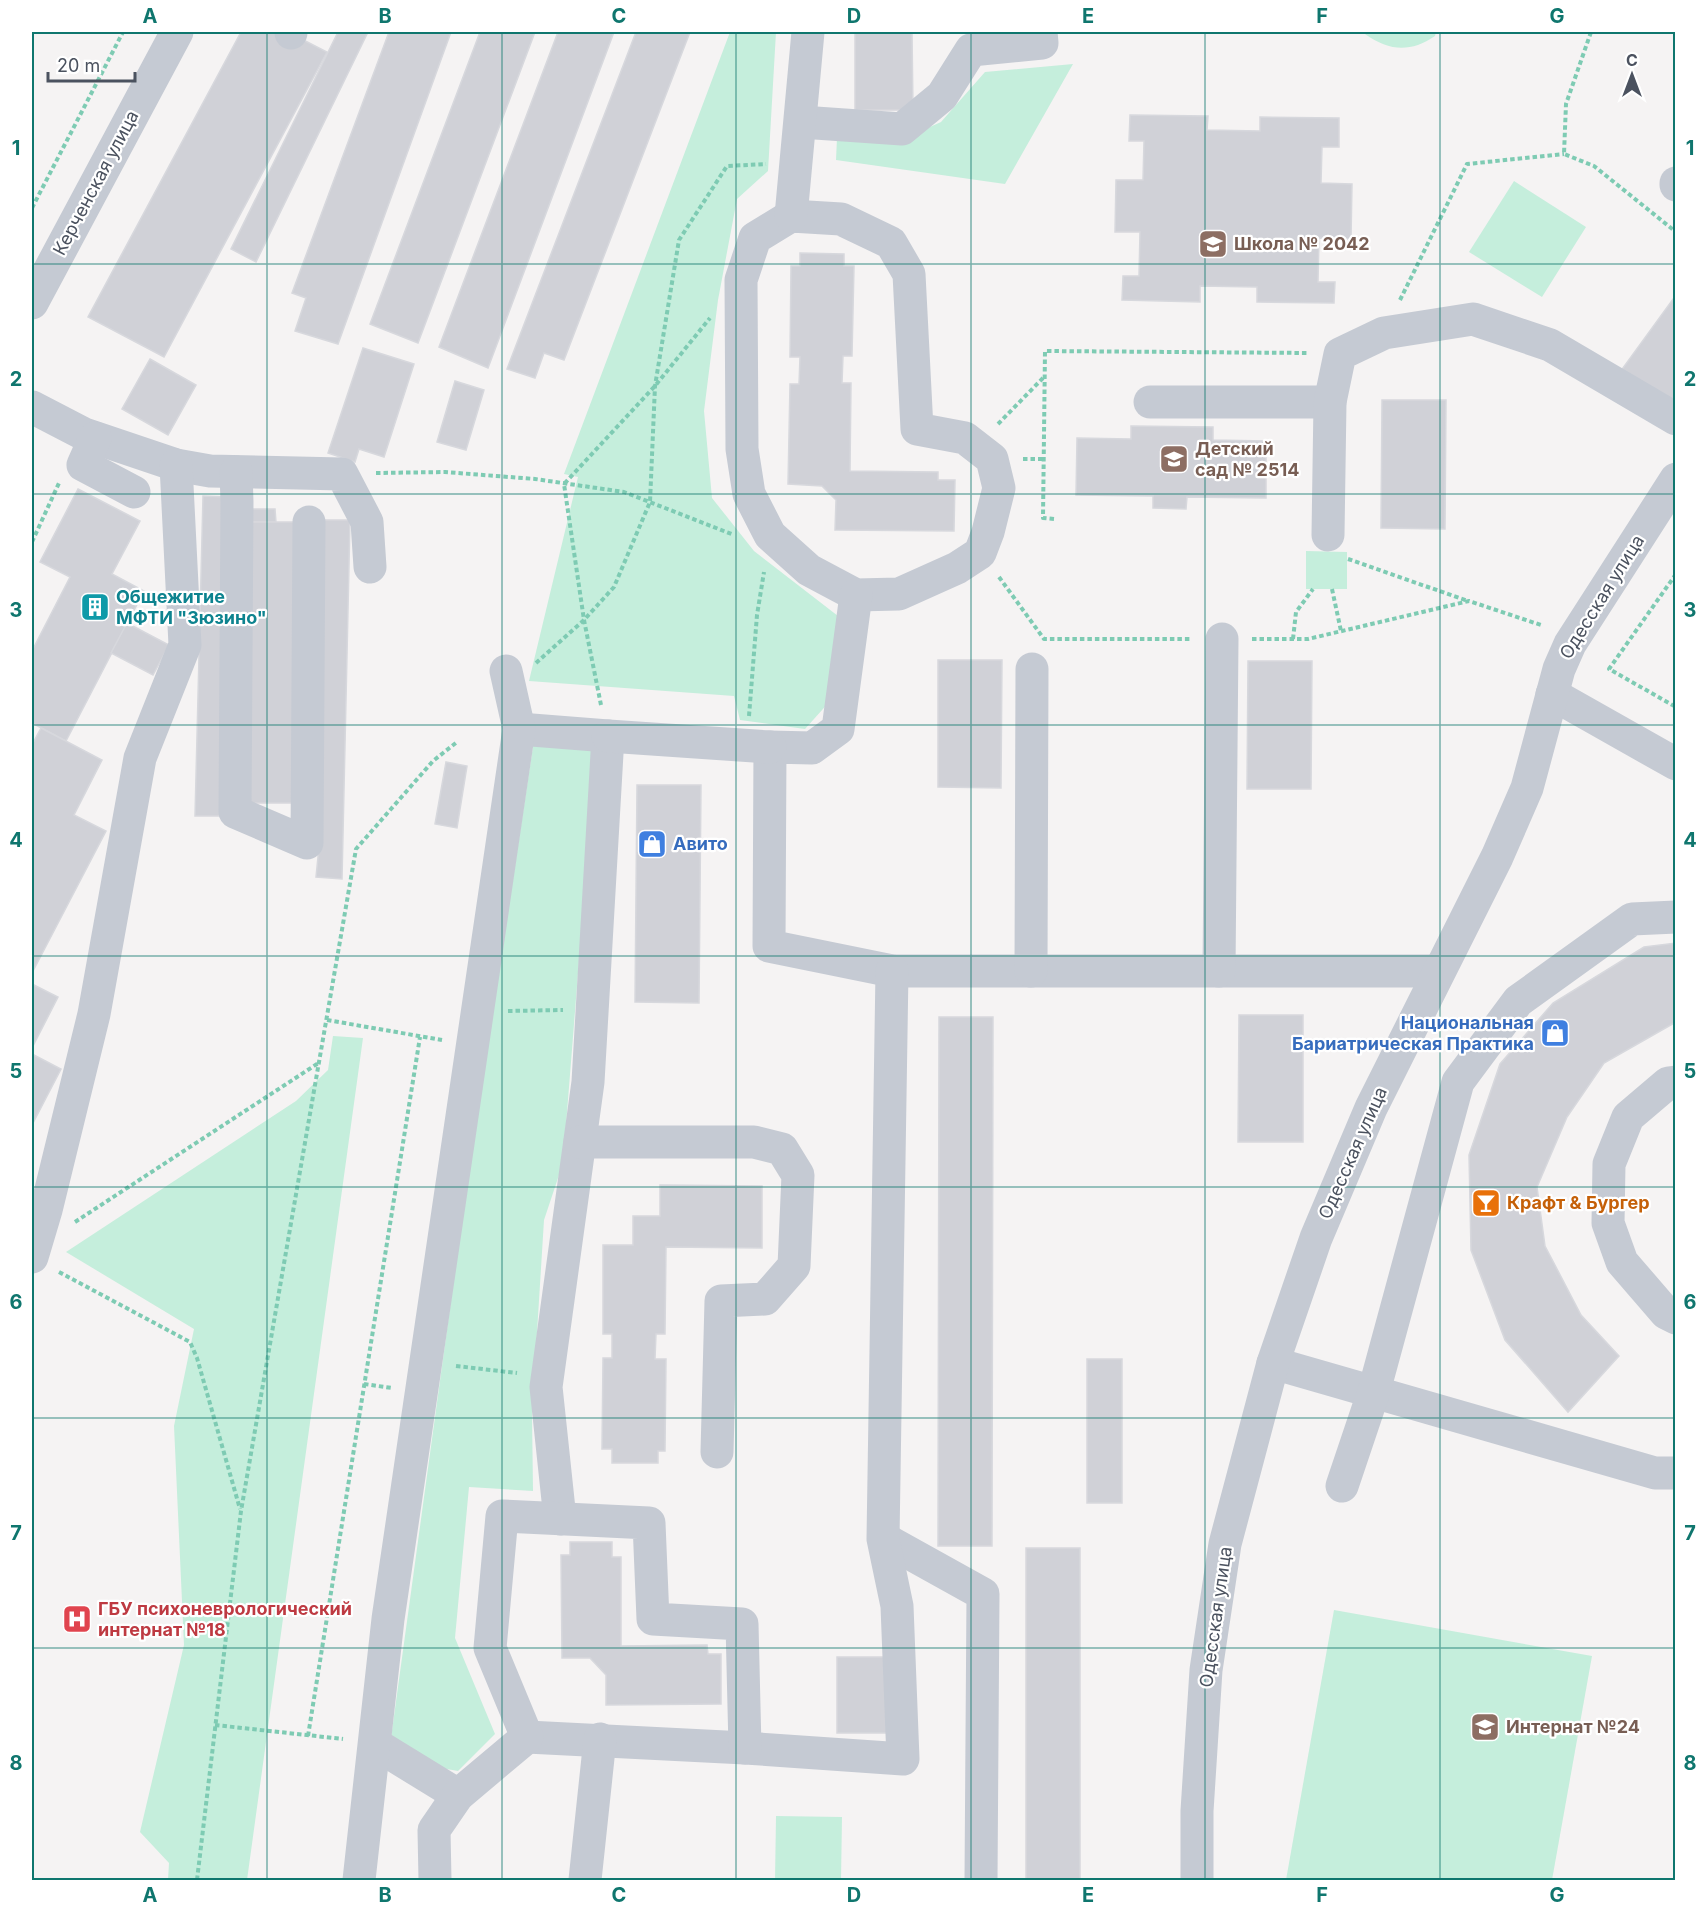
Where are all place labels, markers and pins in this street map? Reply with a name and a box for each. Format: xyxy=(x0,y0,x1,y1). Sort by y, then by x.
school or university icon: Школа № 2042 xyxy=(1197,228,1229,260)
place label: Школа № 2042 xyxy=(1234,233,1370,254)
place label: Детский сад № 2514 xyxy=(1195,438,1299,480)
school or university icon: Детский сад № 2514 xyxy=(1158,443,1190,475)
place label: Общежитие МФТИ "Зюзино" xyxy=(116,586,267,628)
building icon: Общежитие МФТИ "Зюзино" xyxy=(79,591,111,623)
shop icon: Авито xyxy=(636,828,668,860)
place label: Авито xyxy=(673,833,728,854)
place label: Национальная Бариатрическая Практика xyxy=(1292,1012,1534,1054)
shop icon: Национальная Бариатрическая Практика xyxy=(1539,1017,1571,1049)
bar icon: Крафт & Бургер xyxy=(1470,1187,1502,1219)
place label: Крафт & Бургер xyxy=(1507,1192,1650,1213)
place label: ГБУ психоневрологический интернат №18 xyxy=(98,1598,352,1640)
hospital icon: ГБУ психоневрологический интернат №18 xyxy=(61,1603,93,1635)
school or university icon: Интернат №24 xyxy=(1469,1711,1501,1743)
place label: Интернат №24 xyxy=(1506,1716,1640,1737)

